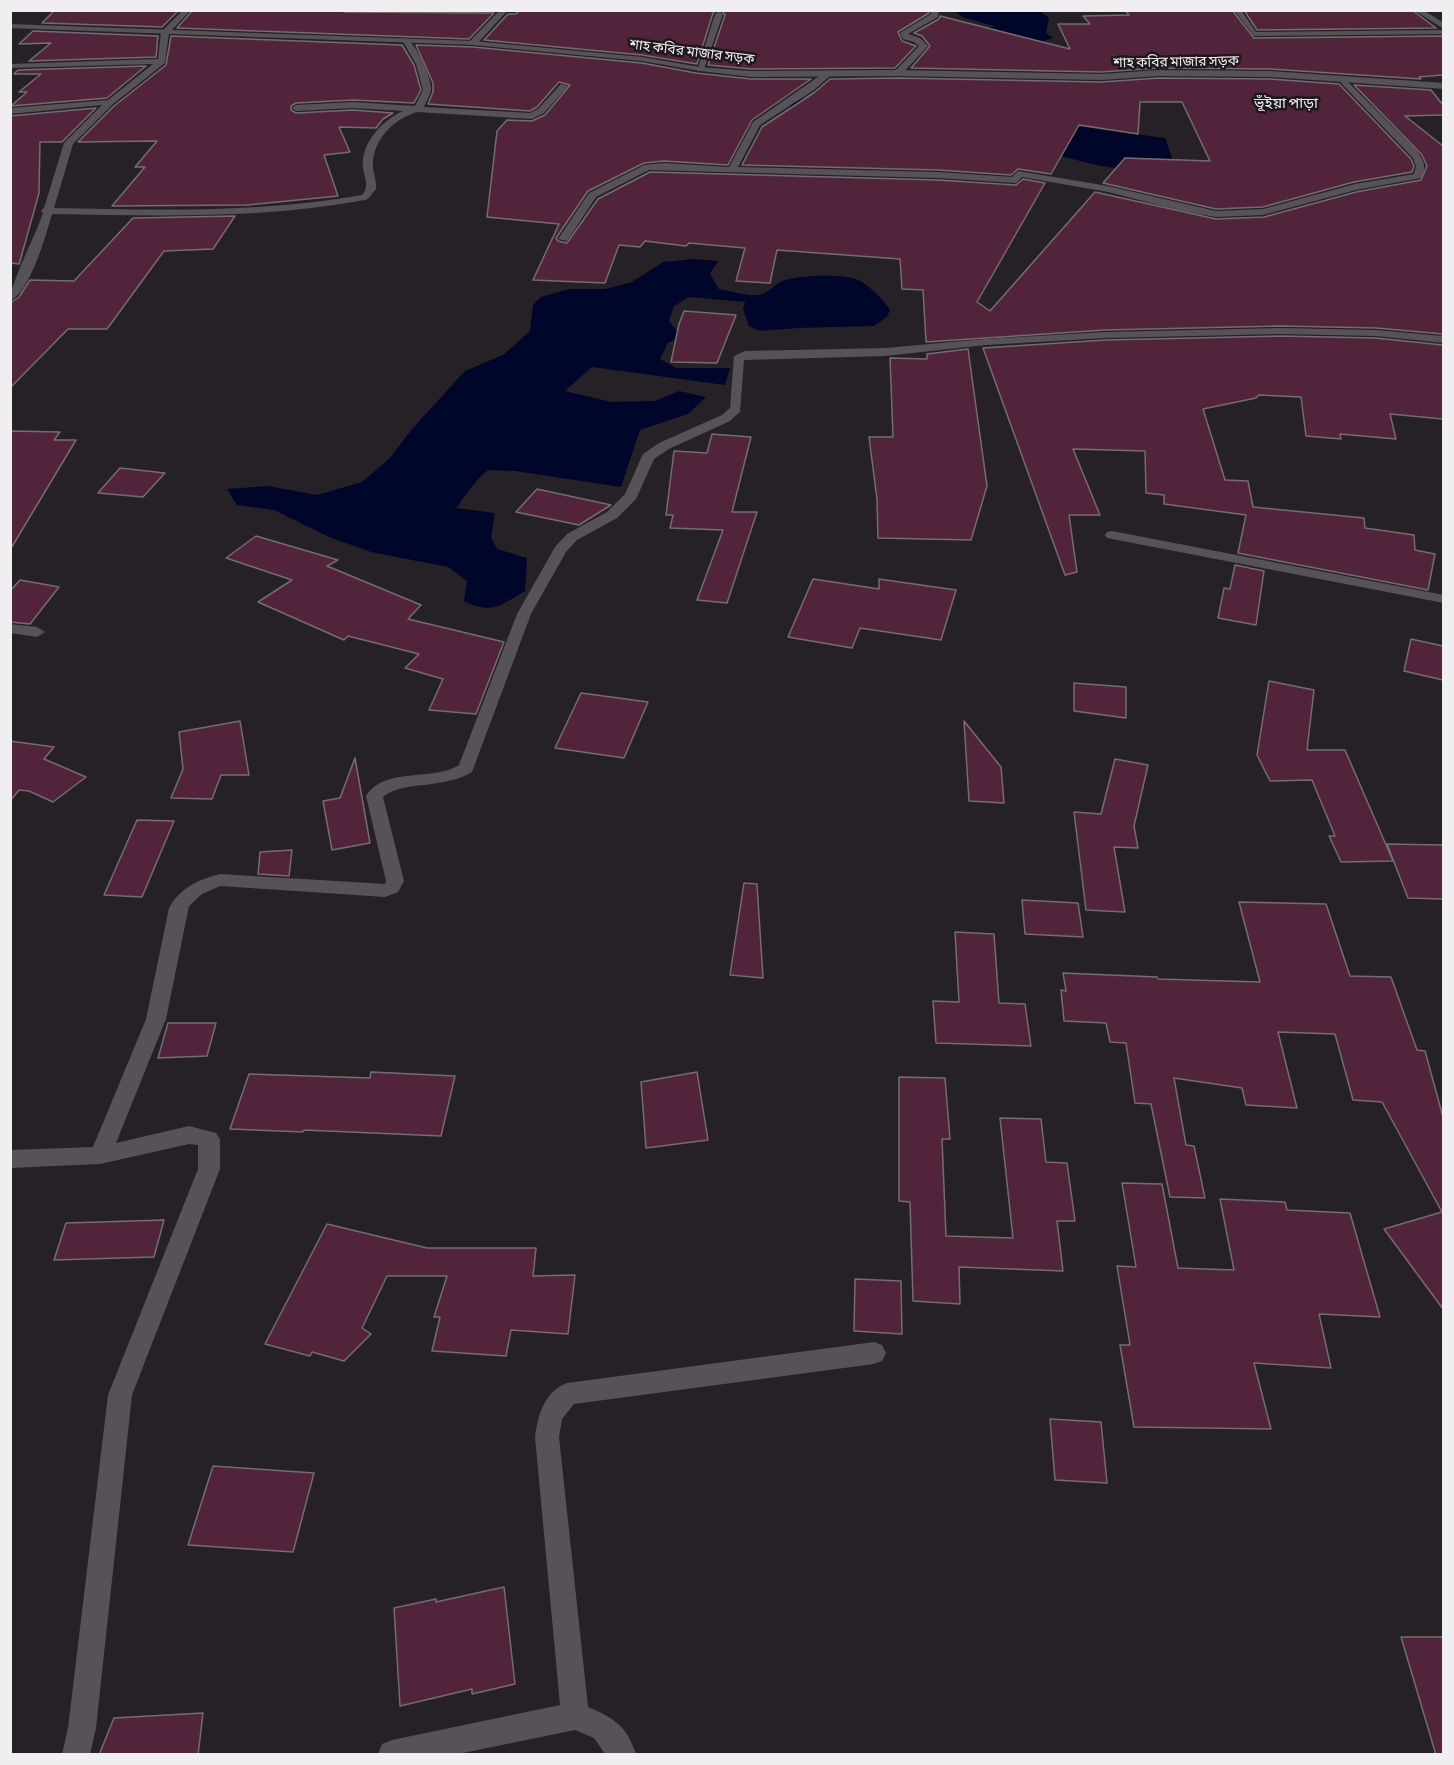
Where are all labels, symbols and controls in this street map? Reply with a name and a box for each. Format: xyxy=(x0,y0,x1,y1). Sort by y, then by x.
street label: শাহ কবির মাজার সড়ক xyxy=(629,36,755,68)
street label: শাহ কবির মাজার সড়ক xyxy=(1113,53,1239,71)
district label: ভূঁইয়া পাড়া xyxy=(1254,94,1318,112)

